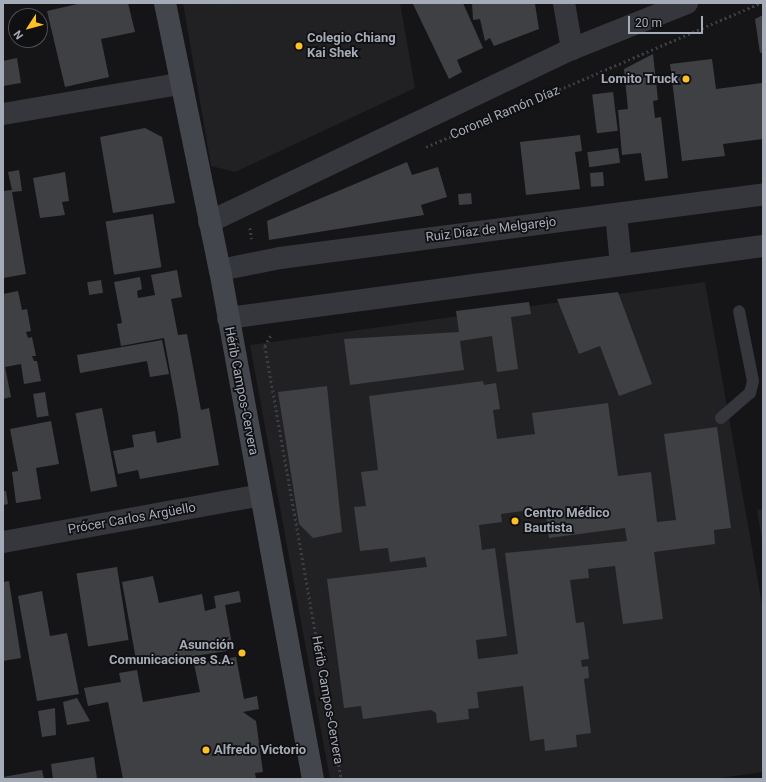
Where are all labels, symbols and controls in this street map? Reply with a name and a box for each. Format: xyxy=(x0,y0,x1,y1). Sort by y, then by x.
north arrow xyxy=(8,8,48,48)
scale bar xyxy=(630,8,705,34)
text: 20 m xyxy=(635,16,662,30)
text: N xyxy=(11,28,26,42)
place label: Colegio Chiang Kai Shek xyxy=(307,31,396,62)
marker: Colegio Chiang Kai Shek xyxy=(294,41,304,51)
place label: Lomito Truck xyxy=(601,71,678,87)
marker: Lomito Truck xyxy=(681,74,691,84)
street label: Coronel Ramón Díaz xyxy=(448,83,562,143)
street label: Ruiz Díaz de Melgarejo xyxy=(425,214,557,246)
street label: Hérib Campos-Cervera xyxy=(221,326,261,456)
street label: Prócer Carlos Argüello xyxy=(67,500,197,538)
place label: Centro Médico Bautista xyxy=(524,506,610,537)
marker: Centro Médico Bautista xyxy=(509,515,521,527)
street label: Hérib Campos-Cervera xyxy=(308,634,346,766)
place label: Asunción Comunicaciones S.A. xyxy=(109,638,234,669)
marker: Asunción Comunicaciones S.A. xyxy=(237,648,247,658)
place label: Alfredo Victorio xyxy=(214,742,306,758)
marker: Alfredo Victorio xyxy=(201,745,211,755)

